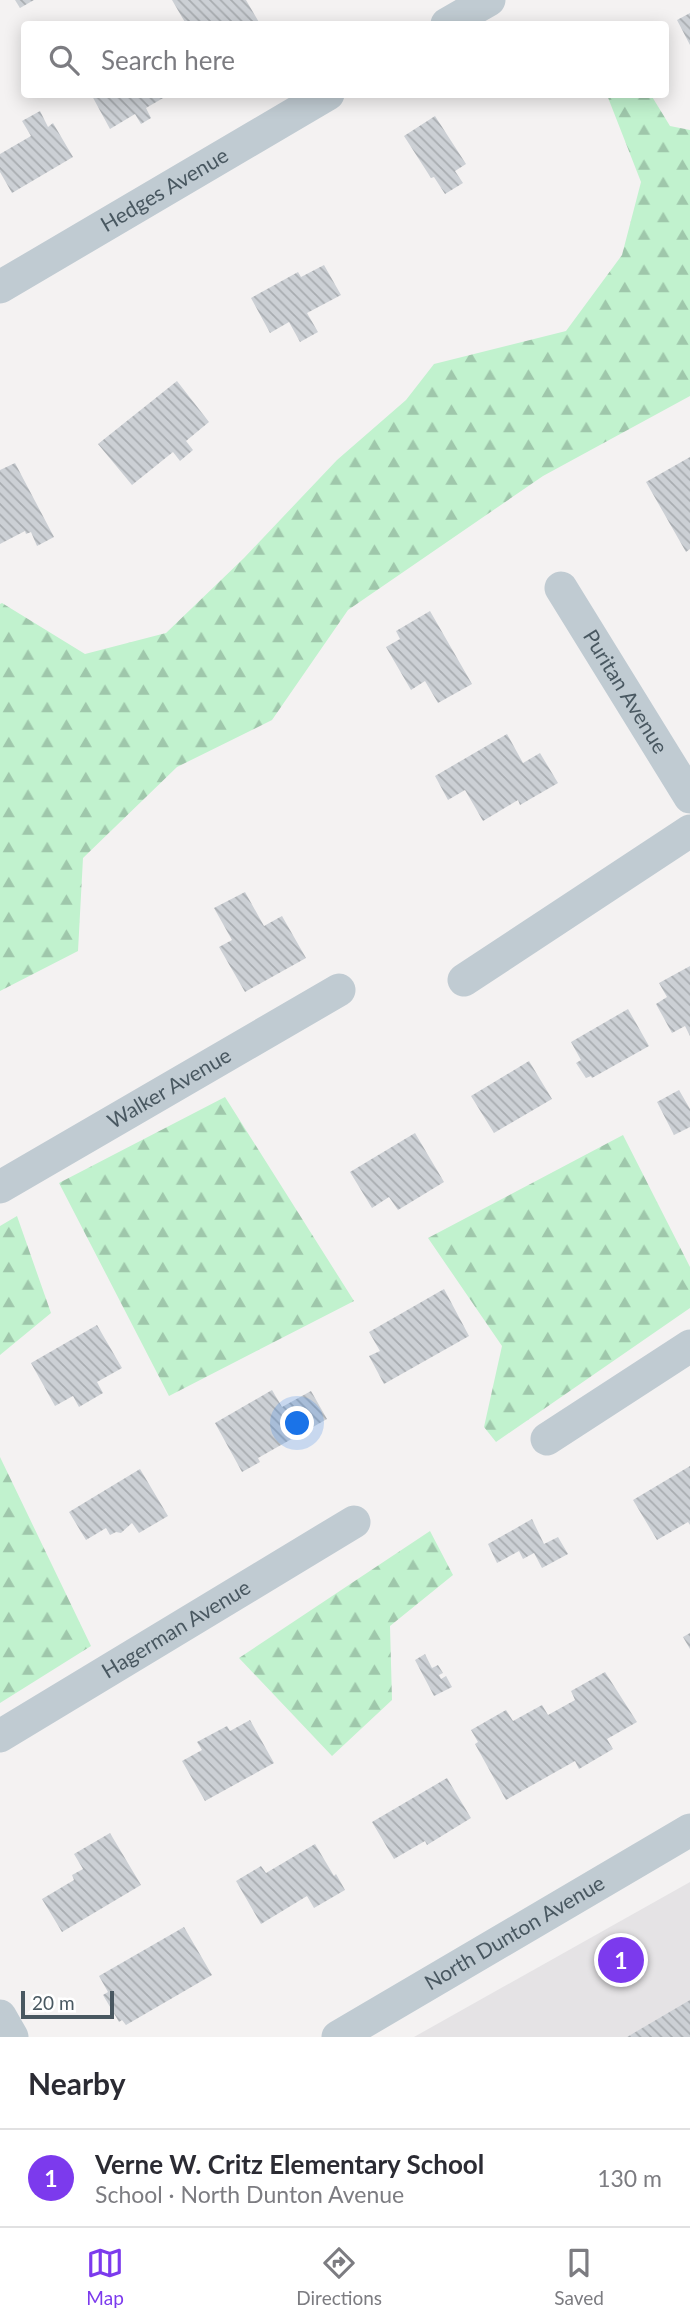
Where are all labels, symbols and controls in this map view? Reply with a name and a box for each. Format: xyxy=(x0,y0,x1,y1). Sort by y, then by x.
search box xyxy=(21,21,669,98)
icon: search xyxy=(45,41,83,79)
text: Search here xyxy=(101,44,235,76)
street label: Hedges Avenue xyxy=(96,142,232,236)
street label: Puritan Avenue xyxy=(579,625,674,758)
street label: Walker Avenue xyxy=(103,1042,235,1133)
your location xyxy=(280,1406,314,1440)
street label: Hagerman Avenue xyxy=(97,1574,254,1683)
street label: North Dunton Avenue xyxy=(420,1869,608,1994)
pin: 1 xyxy=(598,1934,644,1986)
scale bar xyxy=(21,1988,114,2020)
text: 20 m xyxy=(32,1991,75,2014)
text: Nearby xyxy=(28,2065,126,2101)
text: Verne W. Critz Elementary School xyxy=(95,2148,484,2180)
text: 1 xyxy=(44,2164,58,2192)
text: 130 m xyxy=(597,2164,662,2192)
text: School · North Dunton Avenue xyxy=(95,2180,404,2208)
tab: Map xyxy=(86,2244,124,2309)
tab: Directions xyxy=(296,2244,382,2309)
tab: Saved xyxy=(554,2244,604,2309)

